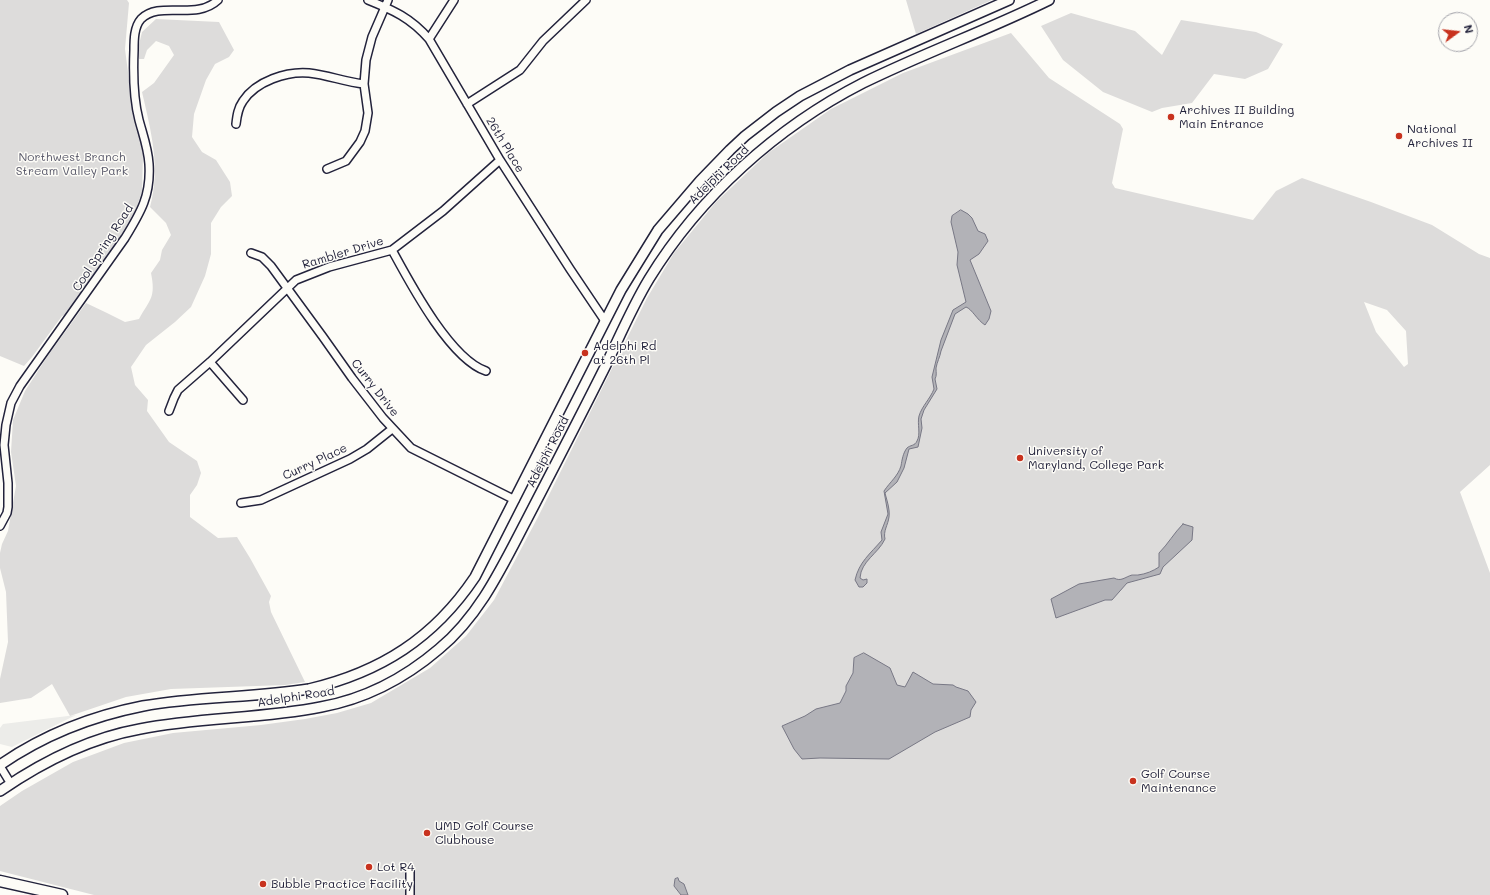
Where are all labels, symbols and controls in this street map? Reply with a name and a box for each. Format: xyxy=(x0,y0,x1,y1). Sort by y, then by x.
north arrow xyxy=(1438,12,1478,52)
text: N xyxy=(1461,23,1477,35)
place label: Archives II Building Main Entrance xyxy=(1179,103,1294,131)
marker: Archives II Building Main Entrance xyxy=(1166,112,1176,122)
street label: 26th Place xyxy=(483,115,527,175)
place label: National Archives II xyxy=(1407,122,1473,150)
marker: National Archives II xyxy=(1394,131,1404,141)
street label: Adelphi Road xyxy=(686,143,752,207)
park label: Northwest Branch Stream Valley Park xyxy=(16,150,128,178)
street label: Cool Spring Road xyxy=(69,202,137,294)
street label: Rambler Drive xyxy=(301,234,385,272)
place label: Adelphi Rd at 26th Pl xyxy=(593,339,656,367)
marker: Adelphi Rd at 26th Pl xyxy=(580,348,590,358)
street label: Curry Drive xyxy=(348,356,402,420)
street label: Adelphi Road xyxy=(524,414,572,490)
street label: Curry Place xyxy=(280,441,350,483)
place label: University of Maryland, College Park xyxy=(1028,444,1164,472)
marker: University of Maryland, College Park xyxy=(1015,453,1025,463)
street label: Adelphi Road xyxy=(256,684,336,710)
place label: Golf Course Maintenance xyxy=(1141,767,1216,795)
marker: Golf Course Maintenance xyxy=(1128,776,1138,786)
place label: UMD Golf Course Clubhouse xyxy=(435,819,534,847)
marker: UMD Golf Course Clubhouse xyxy=(422,828,432,838)
place label: Lot R4 xyxy=(377,860,414,874)
marker: Lot R4 xyxy=(364,862,374,872)
place label: Bubble Practice Facility xyxy=(271,877,413,891)
marker: Bubble Practice Facility xyxy=(258,879,268,889)

